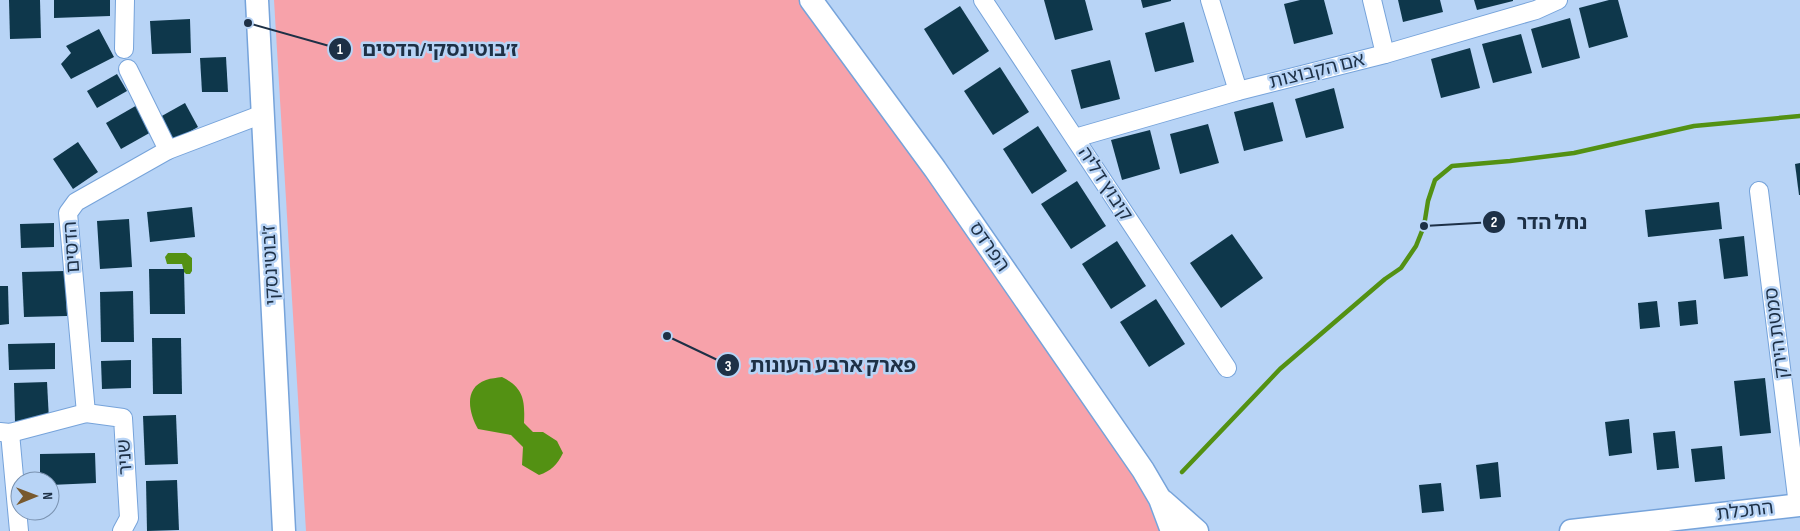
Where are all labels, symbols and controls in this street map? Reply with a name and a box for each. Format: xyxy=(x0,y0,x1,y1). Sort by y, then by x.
callout: ז׳בוטינסקי/הדסים xyxy=(327,31,528,66)
text: ז׳בוטינסקי/הדסים xyxy=(362,38,518,62)
text: 1 xyxy=(337,40,343,59)
street label: אם הקבוצות xyxy=(1267,48,1367,94)
street label: קיבוץ דליה xyxy=(1073,143,1137,225)
callout: נחל הדר xyxy=(1481,204,1597,239)
text: נחל הדר xyxy=(1517,211,1587,235)
text: 2 xyxy=(1491,213,1497,232)
street label: הפרדס xyxy=(964,218,1014,276)
street label: הדסים xyxy=(59,220,85,274)
street label: ז'בוטינסקי xyxy=(257,224,285,306)
street label: סמטת הירק xyxy=(1760,286,1794,380)
callout: פארק ארבע העונות xyxy=(715,348,926,383)
text: פארק ארבע העונות xyxy=(750,354,916,378)
text: 3 xyxy=(725,357,732,376)
street label: שניר xyxy=(112,438,138,476)
north arrow xyxy=(10,471,60,521)
text: N xyxy=(39,492,56,500)
street label: התכלת xyxy=(1715,496,1775,526)

